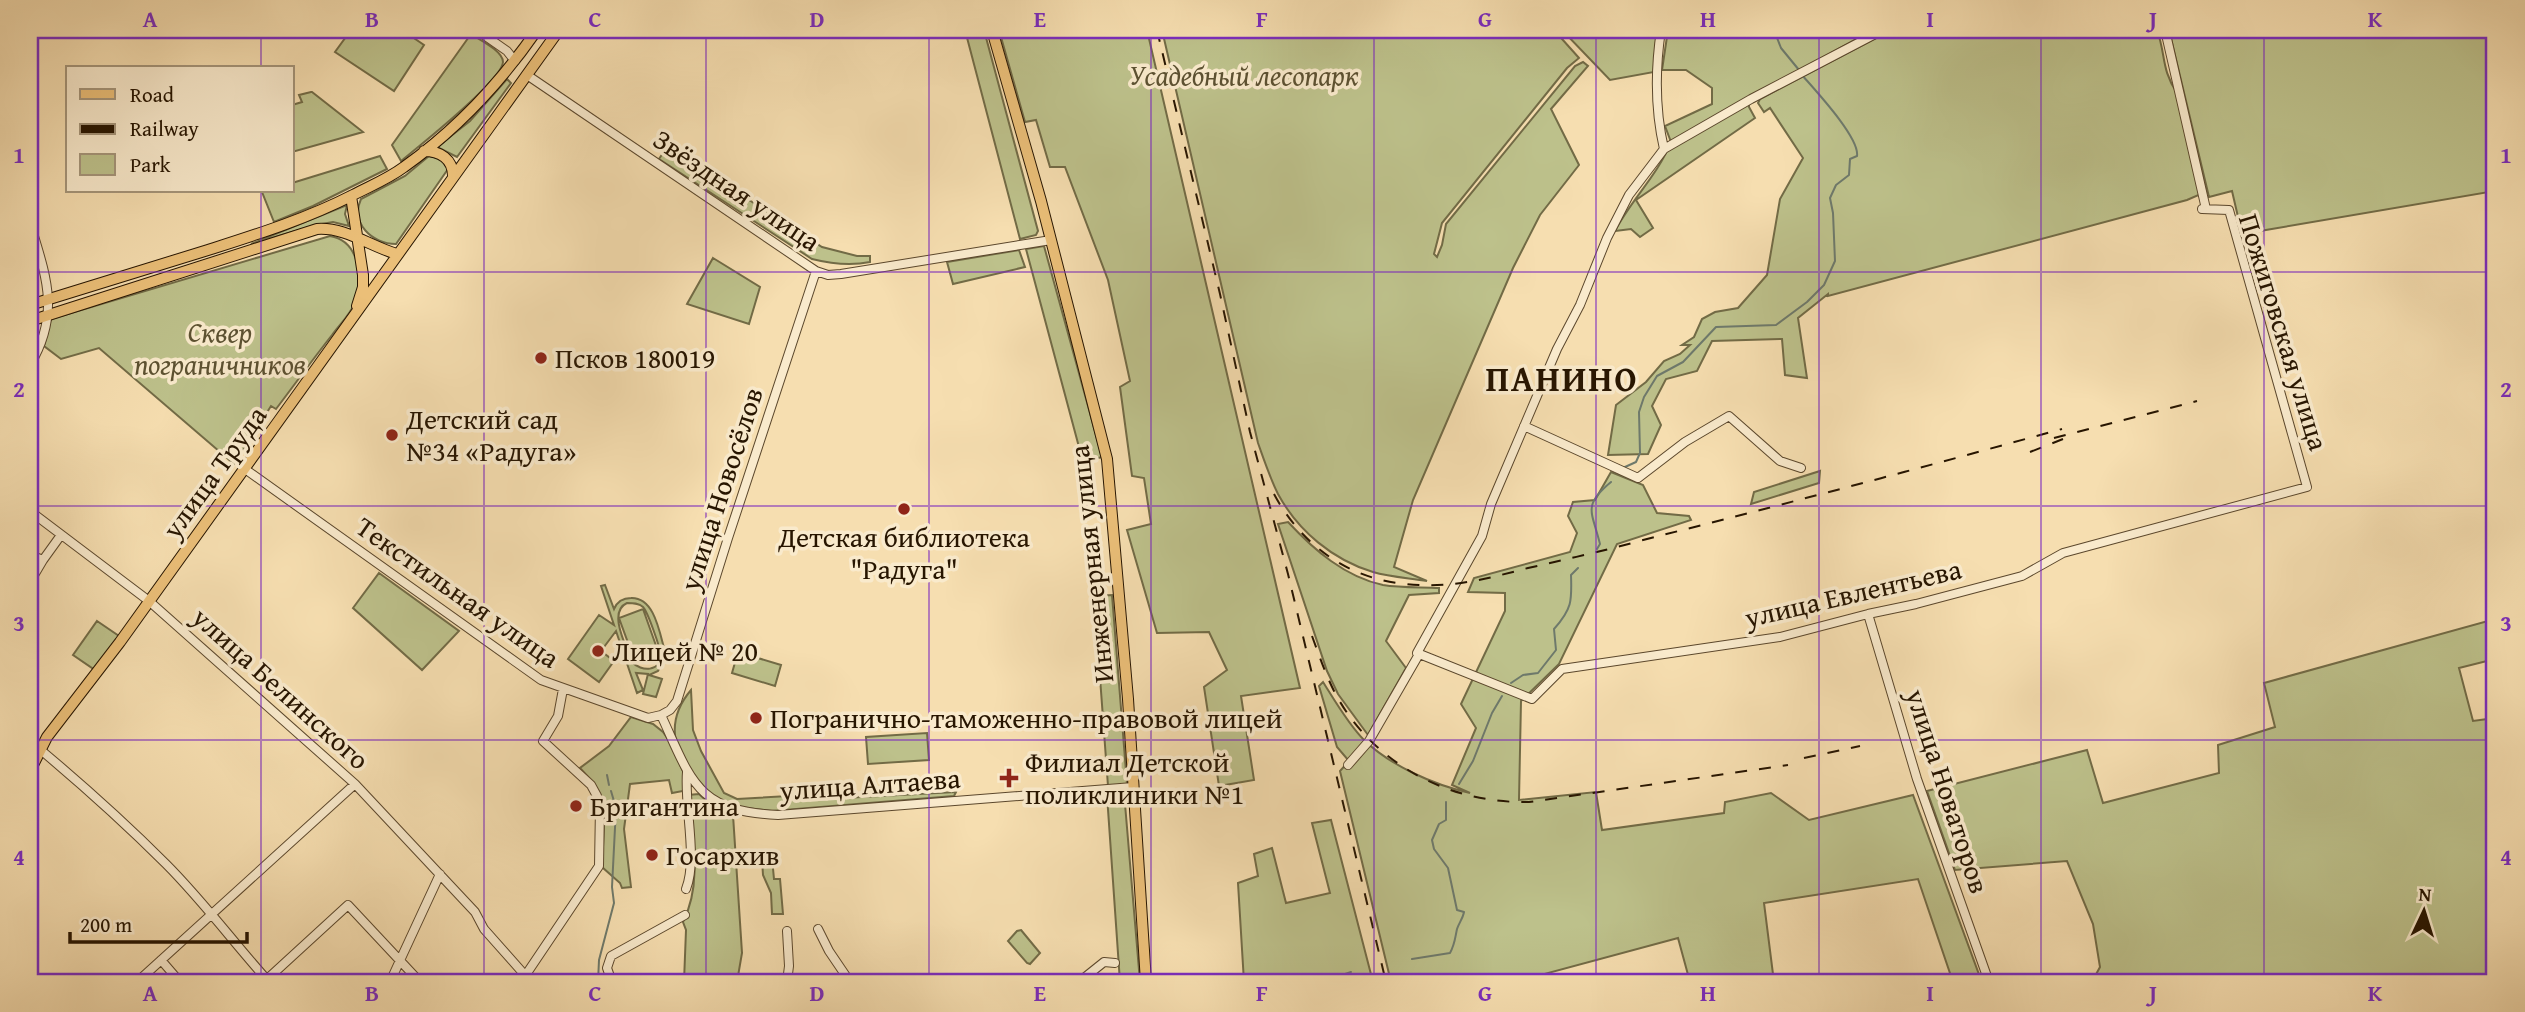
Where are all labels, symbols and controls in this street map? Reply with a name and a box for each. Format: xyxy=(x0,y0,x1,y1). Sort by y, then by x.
text: A xyxy=(143,2,158,35)
text: B xyxy=(365,2,379,35)
text: C xyxy=(588,2,602,35)
text: D xyxy=(810,2,825,35)
text: E xyxy=(1034,2,1046,35)
text: F xyxy=(1256,2,1268,35)
text: G xyxy=(1478,2,1492,35)
text: H xyxy=(1700,2,1716,35)
text: I xyxy=(1926,2,1934,35)
text: J xyxy=(2145,2,2157,35)
text: K xyxy=(2368,2,2383,35)
park label: Усадебный лесопарк xyxy=(1129,54,1359,95)
legend xyxy=(66,66,294,192)
text: Road xyxy=(130,79,175,110)
text: Railway xyxy=(130,113,199,144)
street label: Звёздная улица xyxy=(645,118,830,261)
text: 1 xyxy=(13,138,25,171)
text: 1 xyxy=(2500,138,2512,171)
text: Park xyxy=(130,149,171,180)
street label: Пожиговская улица xyxy=(2229,208,2340,456)
park label: Сквер пограничников xyxy=(134,311,306,384)
place label: Псков 180019 xyxy=(555,337,715,378)
marker: Псков 180019 xyxy=(533,350,549,366)
district label: ПАНИНО xyxy=(1485,353,1639,404)
text: 2 xyxy=(13,372,25,405)
text: 2 xyxy=(2500,372,2512,405)
street label: улица Новосёлов xyxy=(668,382,773,597)
street label: улица Труда xyxy=(151,396,276,547)
place label: Детский сад №34 «Радуга» xyxy=(405,398,576,471)
marker: Детский сад №34 «Радуга» xyxy=(384,427,400,443)
street label: Инженерная улица xyxy=(1058,443,1123,685)
marker: Детская библиотека "Радуга" xyxy=(896,501,912,517)
street label: Текстильная улица xyxy=(348,506,569,678)
place label: Детская библиотека "Радуга" xyxy=(777,516,1030,589)
street label: улица Евлентьева xyxy=(1740,548,1966,638)
street label: улица Белинского xyxy=(183,596,379,779)
text: 3 xyxy=(13,606,25,639)
text: 3 xyxy=(2500,606,2512,639)
place label: Лицей № 20 xyxy=(612,630,758,671)
marker: Лицей № 20 xyxy=(590,643,606,659)
street label: улица Новаторов xyxy=(1896,683,2001,898)
place label: Погранично-таможенно-правовой лицей xyxy=(770,697,1283,738)
marker: Погранично-таможенно-правовой лицей xyxy=(748,710,764,726)
place label: Филиал Детской поликлиники №1 xyxy=(1025,741,1244,814)
street label: улица Алтаева xyxy=(777,757,962,810)
marker: Филиал Детской поликлиники №1 xyxy=(999,768,1019,788)
place label: Бригантина xyxy=(590,785,739,826)
marker: Бригантина xyxy=(568,798,584,814)
place label: Госархив xyxy=(666,834,779,875)
text: 4 xyxy=(13,840,25,873)
text: 4 xyxy=(2500,840,2512,873)
marker: Госархив xyxy=(644,847,660,863)
north arrow xyxy=(2388,876,2458,946)
text: N xyxy=(2418,880,2433,908)
scale bar xyxy=(70,900,247,944)
text: 200 m xyxy=(80,909,132,940)
text: A xyxy=(143,976,158,1009)
text: B xyxy=(365,976,379,1009)
text: C xyxy=(588,976,602,1009)
text: D xyxy=(810,976,825,1009)
text: E xyxy=(1034,976,1046,1009)
text: F xyxy=(1256,976,1268,1009)
text: G xyxy=(1478,976,1492,1009)
text: H xyxy=(1700,976,1716,1009)
text: I xyxy=(1926,976,1934,1009)
text: J xyxy=(2145,976,2157,1009)
text: K xyxy=(2368,976,2383,1009)

